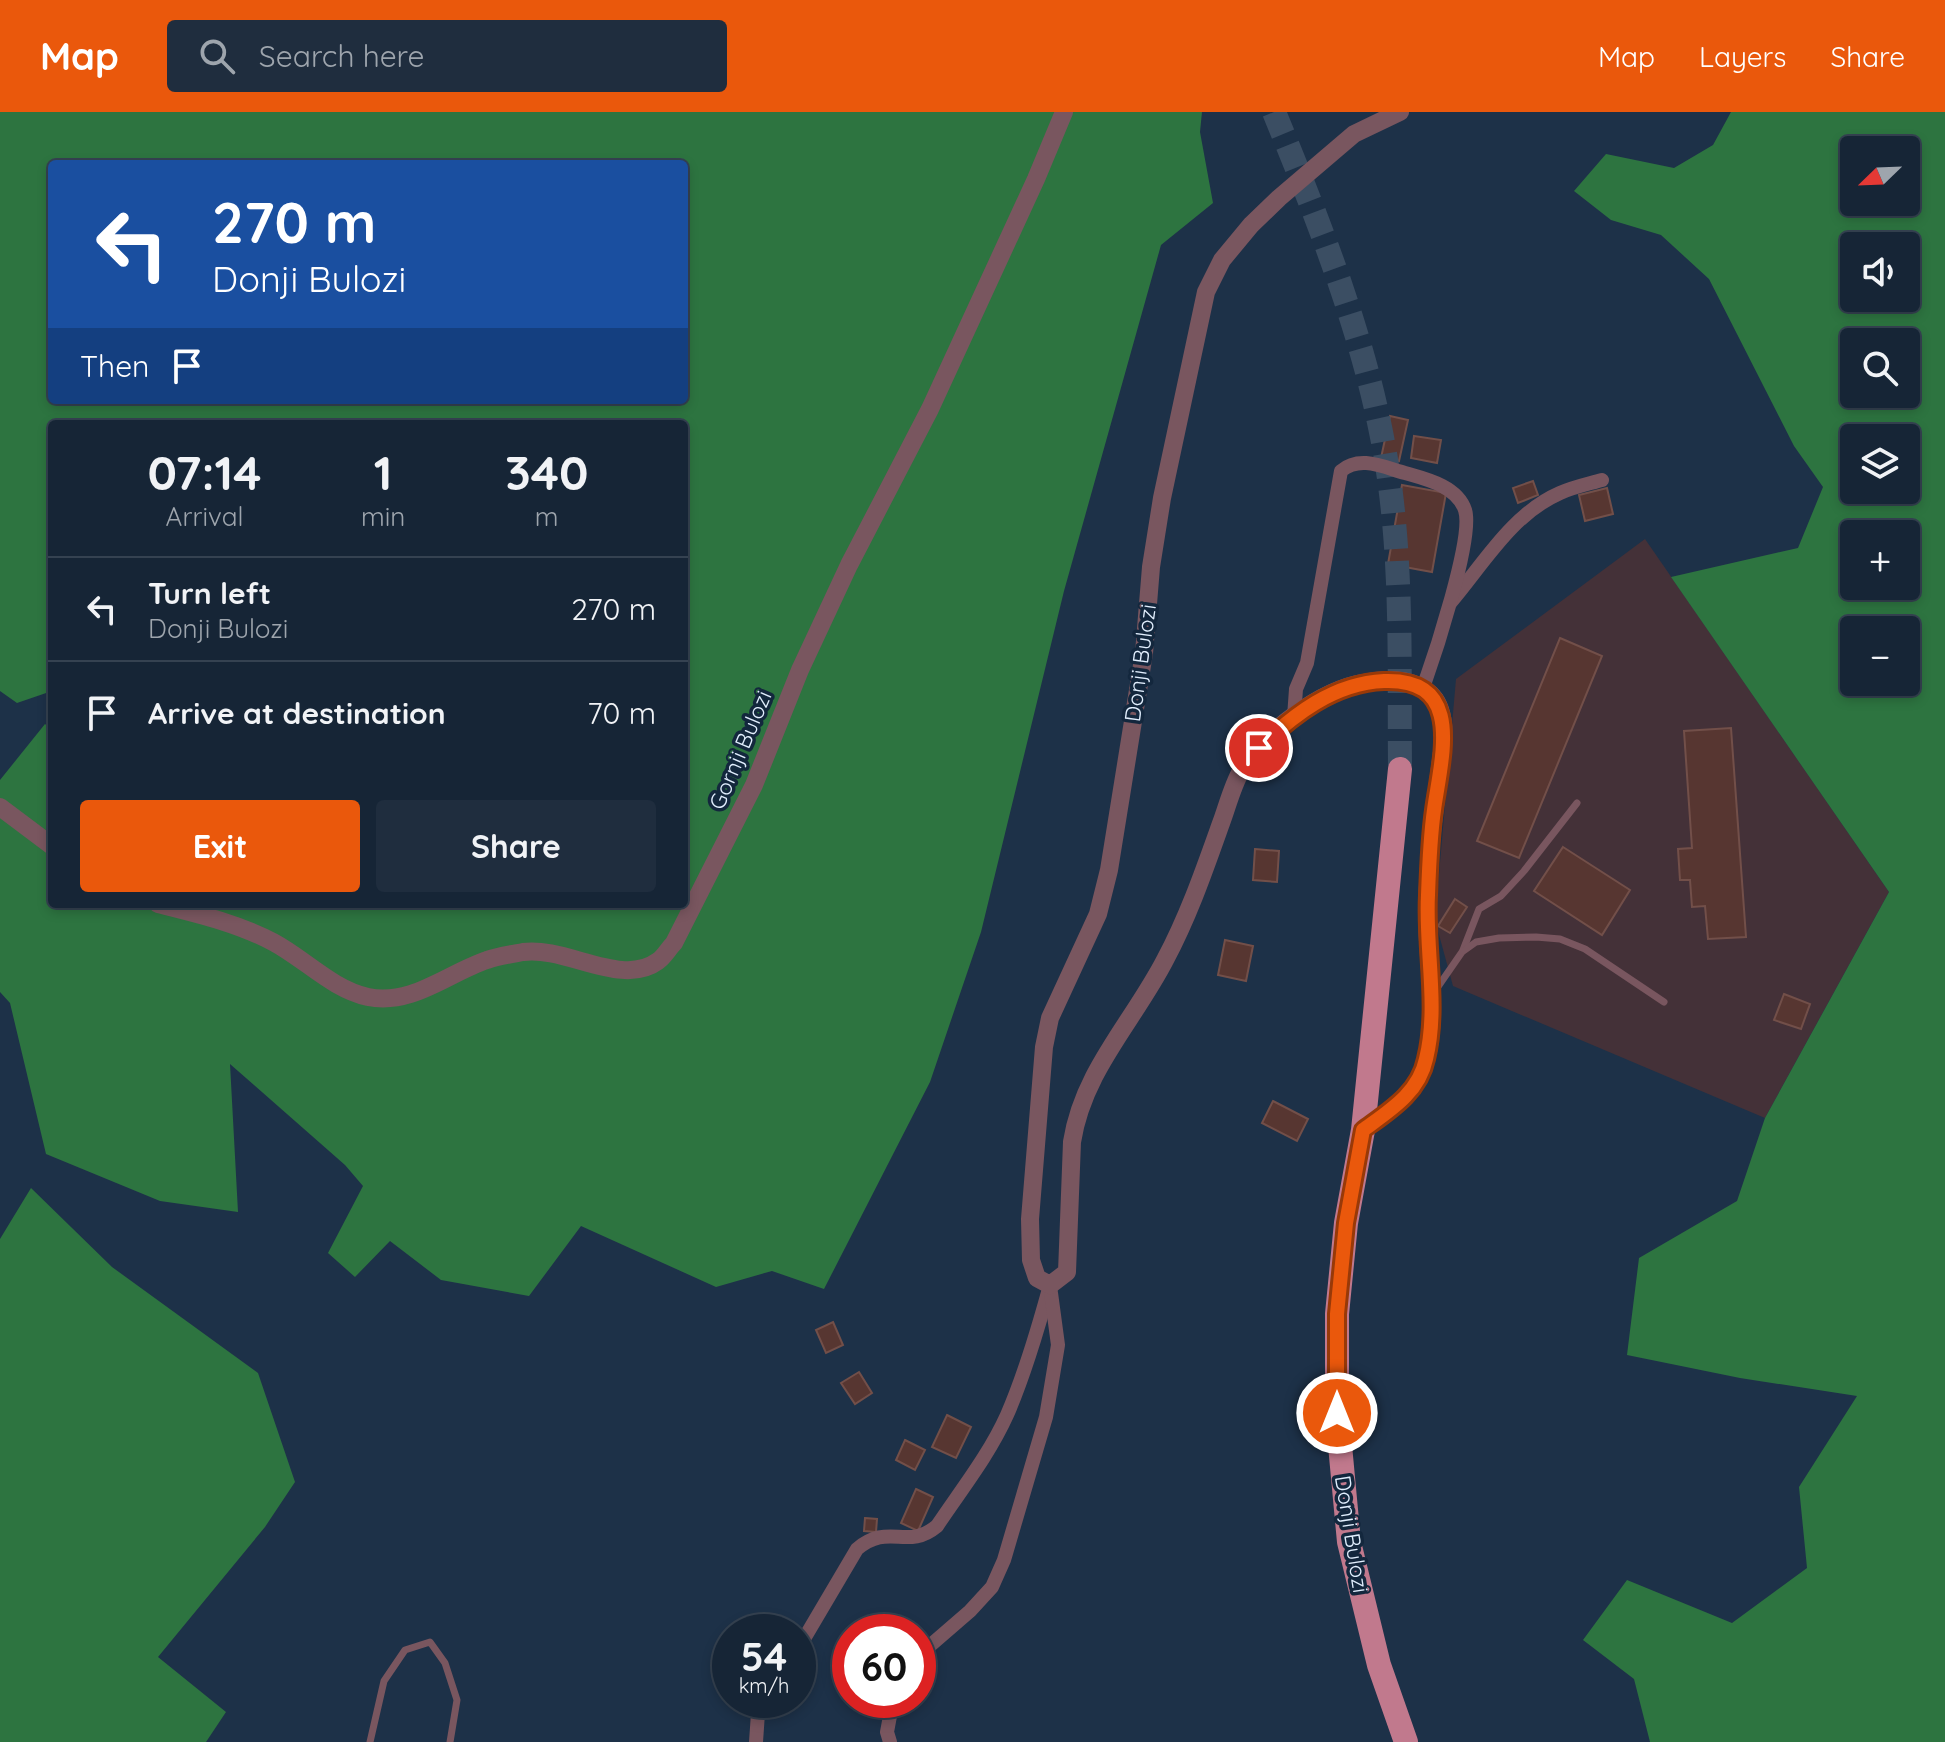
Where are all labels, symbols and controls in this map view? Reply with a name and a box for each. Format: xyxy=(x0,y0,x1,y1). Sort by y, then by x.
search box xyxy=(167,20,727,92)
text: Map xyxy=(40,32,119,80)
icon: search xyxy=(195,34,239,78)
text: Search here xyxy=(259,37,424,75)
text: Map xyxy=(1598,39,1655,74)
text: Layers xyxy=(1699,39,1786,74)
text: Share xyxy=(1830,39,1905,74)
north arrow xyxy=(1840,136,1920,216)
map controls xyxy=(1840,136,1920,696)
text: 270 m xyxy=(212,187,376,257)
icon: left xyxy=(80,192,184,296)
button: sound xyxy=(1840,232,1920,312)
text: Donji Bulozi xyxy=(212,256,406,301)
button: search xyxy=(1840,328,1920,408)
icon: arrive xyxy=(165,344,209,388)
text: Then xyxy=(80,347,149,385)
button: layers xyxy=(1840,424,1920,504)
text: 07:14 xyxy=(148,442,261,502)
text: 1 xyxy=(374,442,393,502)
text: 340 xyxy=(505,442,588,502)
text: Arrival xyxy=(166,500,243,533)
text: min xyxy=(361,500,405,533)
text: m xyxy=(535,500,559,533)
button: + xyxy=(1840,520,1920,600)
text: Turn left xyxy=(148,574,271,612)
icon: left xyxy=(80,587,124,631)
text: 270 m xyxy=(571,590,656,628)
street label: Donji Bulozi xyxy=(1118,602,1162,724)
text: Donji Bulozi xyxy=(148,612,288,645)
button: − xyxy=(1840,616,1920,696)
street label: Gornji Bulozi xyxy=(702,686,778,814)
icon: arrive xyxy=(80,691,124,735)
text: Arrive at destination xyxy=(148,694,446,732)
text: 70 m xyxy=(587,694,656,732)
pin xyxy=(1225,714,1293,782)
icon: arrive xyxy=(1237,726,1281,770)
button: Exit xyxy=(80,800,360,892)
button: Share xyxy=(376,800,656,892)
position arrow xyxy=(1295,1371,1379,1455)
street label: Donji Bulozi xyxy=(1329,1473,1375,1595)
speed limit sign: 60 xyxy=(832,1614,936,1718)
text: 54 xyxy=(741,1631,787,1681)
text: km/h xyxy=(739,1673,789,1698)

